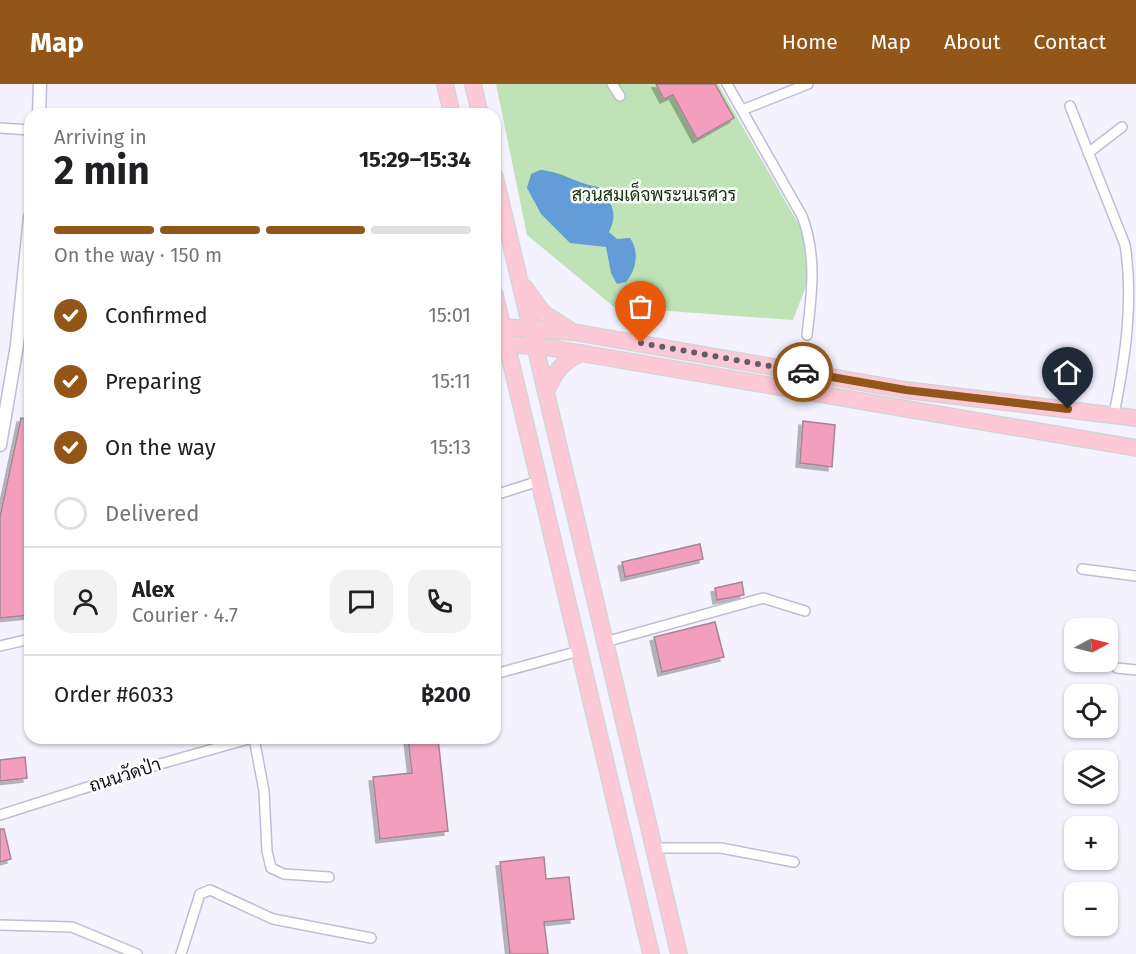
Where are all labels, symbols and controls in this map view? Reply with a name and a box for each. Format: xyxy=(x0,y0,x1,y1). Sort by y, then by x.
text: Map xyxy=(30,26,84,59)
text: Home xyxy=(782,29,838,55)
text: Map xyxy=(871,29,911,55)
text: About xyxy=(944,29,1001,55)
text: Contact xyxy=(1034,29,1106,55)
text: Arriving in xyxy=(54,125,147,149)
text: 15:29–15:34 xyxy=(359,146,471,173)
text: 2 min xyxy=(54,148,150,194)
park label: สวนสมเด็จพระนเรศวร xyxy=(572,181,737,206)
text: On the way · 150 m xyxy=(54,243,222,267)
pin xyxy=(615,281,666,343)
icon: bag xyxy=(624,290,657,323)
icon: check xyxy=(54,299,87,332)
text: Confirmed xyxy=(105,302,208,329)
text: 15:01 xyxy=(428,303,471,327)
courier xyxy=(773,342,833,402)
pin xyxy=(1042,347,1093,409)
icon: car xyxy=(787,356,820,389)
icon: home xyxy=(1051,356,1084,389)
icon: check xyxy=(54,365,87,398)
text: Preparing xyxy=(105,368,201,395)
text: 15:11 xyxy=(431,369,471,393)
icon: check xyxy=(54,431,87,464)
text: On the way xyxy=(105,434,216,461)
text: 15:13 xyxy=(430,435,471,459)
text: Delivered xyxy=(105,500,200,527)
button: person xyxy=(54,570,117,633)
button: chat xyxy=(330,570,393,633)
button: phone xyxy=(408,570,471,633)
text: Alex xyxy=(132,576,175,603)
text: Courier · 4.7 xyxy=(132,603,238,627)
north arrow xyxy=(1064,618,1118,672)
map controls xyxy=(1064,618,1118,936)
text: Order #6033 xyxy=(54,681,174,708)
text: ฿200 xyxy=(421,681,471,708)
button: locate xyxy=(1064,684,1118,738)
button: layers xyxy=(1064,750,1118,804)
street label: ถนนวัดป่า xyxy=(87,753,163,797)
button: + xyxy=(1064,816,1118,870)
button: − xyxy=(1064,882,1118,936)

